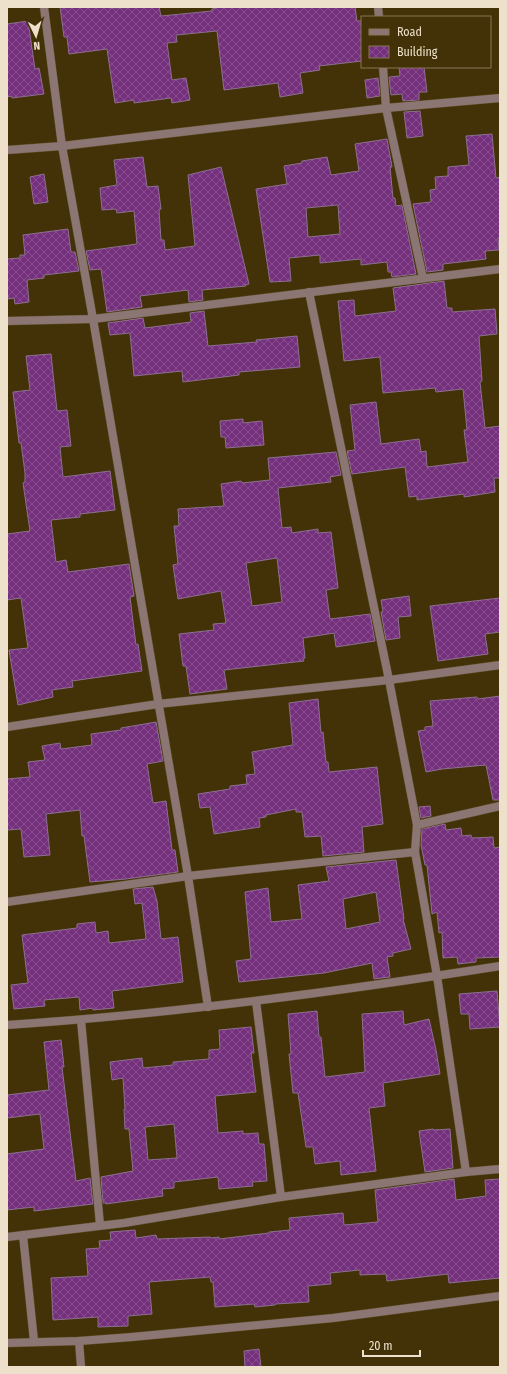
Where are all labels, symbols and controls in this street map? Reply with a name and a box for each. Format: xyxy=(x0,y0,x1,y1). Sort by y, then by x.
north arrow xyxy=(16,16,56,56)
legend xyxy=(361,16,491,68)
text: Road xyxy=(397,25,422,39)
text: N xyxy=(33,39,41,52)
text: Building xyxy=(397,45,438,59)
scale bar xyxy=(363,1332,420,1358)
text: 20 m xyxy=(369,1339,393,1353)

